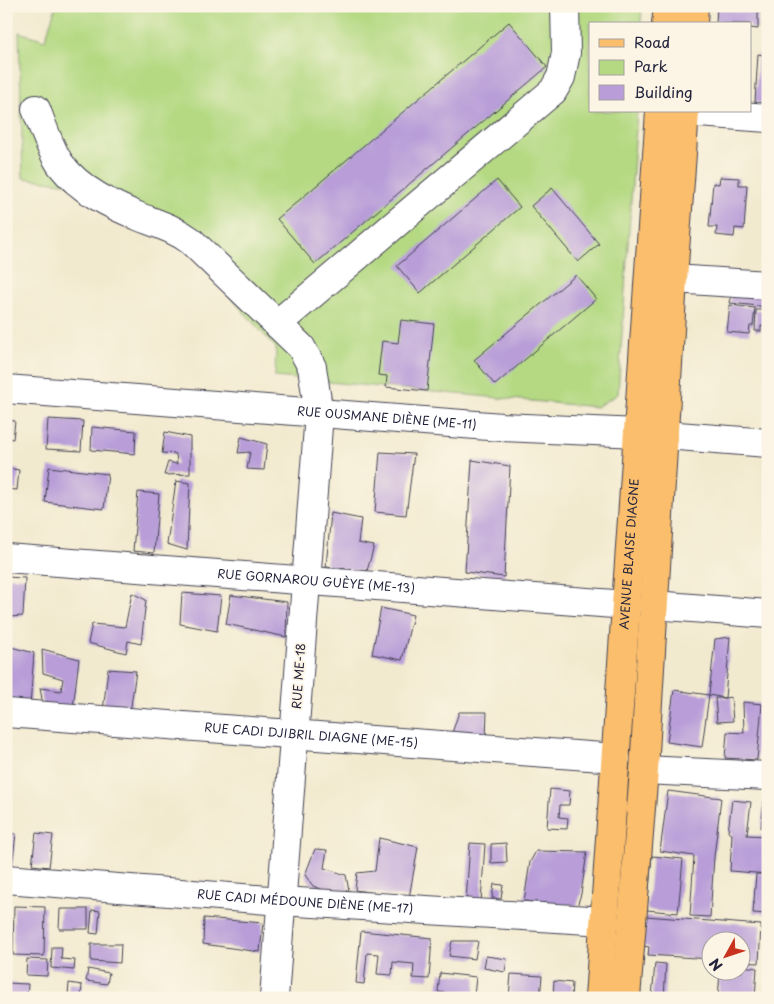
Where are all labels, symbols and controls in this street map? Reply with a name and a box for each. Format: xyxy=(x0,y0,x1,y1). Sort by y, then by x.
legend xyxy=(589,22,752,112)
text: Road xyxy=(634,30,670,53)
text: Park xyxy=(634,54,668,77)
text: Building xyxy=(634,80,693,103)
street label: RUE OUSMANE DIÈNE (ME-11) xyxy=(297,401,477,433)
street label: AVENUE BLAISE DIAGNE xyxy=(614,478,643,630)
street label: RUE GORNAROU GUÈYE (ME-13) xyxy=(217,564,416,597)
street label: RUE ME-18 xyxy=(287,642,309,709)
street label: RUE CADI DJIBRIL DIAGNE (ME-15) xyxy=(204,718,419,751)
street label: RUE CADI MÉDOUNE DIÈNE (ME-17) xyxy=(196,884,414,917)
north arrow xyxy=(702,932,752,982)
text: N xyxy=(704,954,727,976)

